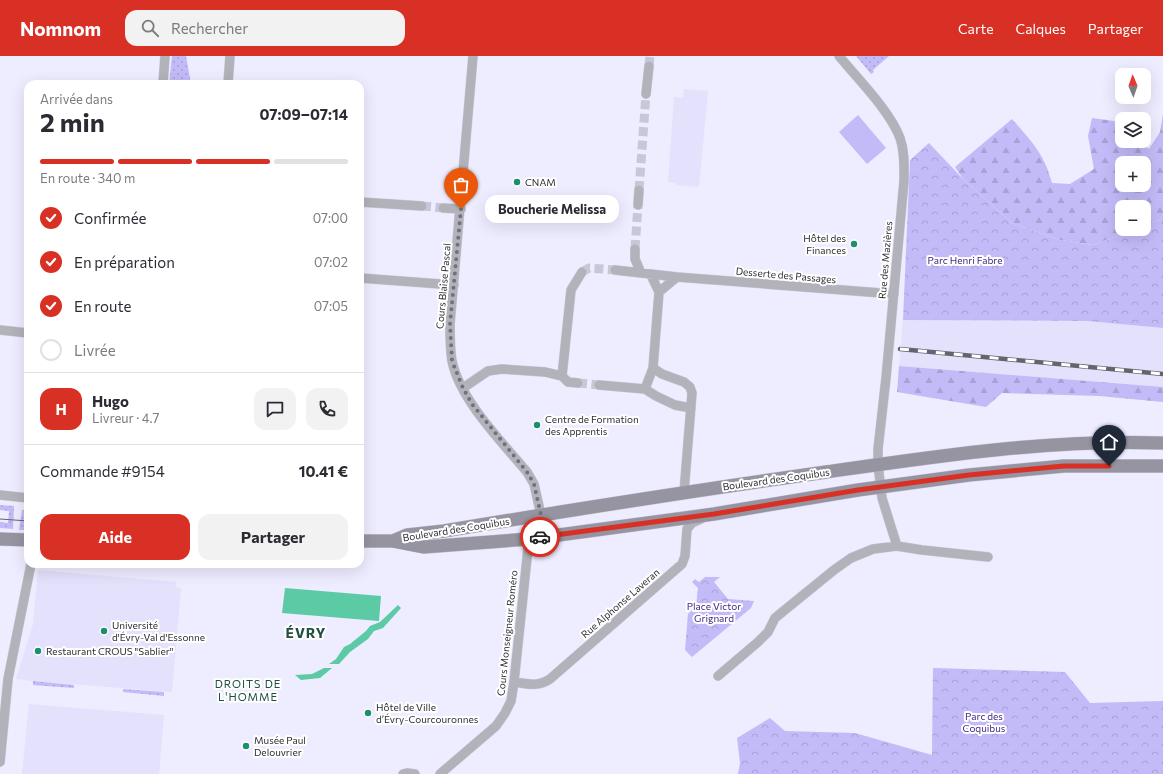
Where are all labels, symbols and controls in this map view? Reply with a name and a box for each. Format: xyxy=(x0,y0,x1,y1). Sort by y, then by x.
search box xyxy=(125,10,405,46)
text: Nomnom xyxy=(20,17,101,40)
icon: search xyxy=(139,17,161,39)
text: Rechercher xyxy=(171,19,248,37)
text: Carte xyxy=(958,20,994,37)
text: Calques xyxy=(1016,20,1066,37)
text: Partager xyxy=(1088,20,1143,37)
north arrow xyxy=(1115,68,1151,104)
map controls xyxy=(1115,68,1151,236)
text: Arrivée dans xyxy=(40,91,113,107)
text: 07:09–07:14 xyxy=(260,105,348,123)
text: 2 min xyxy=(40,106,105,137)
button: layers xyxy=(1115,112,1151,148)
button: + xyxy=(1115,156,1151,192)
pin xyxy=(444,168,478,209)
text: En route · 340 m xyxy=(40,170,135,186)
icon: bag xyxy=(450,174,472,196)
place label: CNAM xyxy=(525,176,556,188)
marker: CNAM xyxy=(512,177,522,187)
callout: Boucherie Melissa xyxy=(485,195,619,223)
button: − xyxy=(1115,200,1151,236)
text: Boucherie Melissa xyxy=(498,201,606,217)
icon: check xyxy=(40,207,62,229)
text: Confirmée xyxy=(74,209,147,227)
text: 07:00 xyxy=(313,210,348,226)
street label: Rue des Mazières xyxy=(876,220,894,299)
place label: Hôtel des Finances xyxy=(803,232,846,256)
marker: Hôtel des Finances xyxy=(849,239,859,249)
street label: Cours Blaise Pascal xyxy=(433,243,453,329)
icon: check xyxy=(40,251,62,273)
text: En préparation xyxy=(74,253,175,271)
text: 07:02 xyxy=(314,254,348,270)
park label: Parc Henri Fabre xyxy=(928,254,1002,266)
street label: Desserte des Passages xyxy=(735,265,837,285)
icon: check xyxy=(40,295,62,317)
text: En route xyxy=(74,297,131,315)
text: 07:05 xyxy=(314,298,348,314)
text: Livrée xyxy=(74,341,116,359)
button: chat xyxy=(254,388,296,430)
button: phone xyxy=(306,388,348,430)
text: Hugo xyxy=(92,392,129,410)
text: H xyxy=(55,400,67,418)
text: Livreur · 4.7 xyxy=(92,410,159,426)
place label: Centre de Formation des Apprentis xyxy=(545,413,639,437)
marker: Centre de Formation des Apprentis xyxy=(532,420,542,430)
pin xyxy=(1092,425,1126,466)
icon: home xyxy=(1098,431,1120,453)
text: Commande #9154 xyxy=(40,462,165,480)
text: 10.41 € xyxy=(299,462,348,480)
street label: Boulevard des Coquibus xyxy=(722,465,831,492)
button: Aide xyxy=(40,514,190,560)
button: Partager xyxy=(198,514,348,560)
street label: Boulevard des Coquibus xyxy=(402,515,511,543)
courier xyxy=(520,517,560,557)
icon: car xyxy=(529,526,551,548)
street label: Rue Alphonse Laveran xyxy=(578,566,662,640)
street label: Cours Monseigneur Roméro xyxy=(494,569,520,696)
park label: Place Victor Grignard xyxy=(687,600,741,624)
place label: Université d'Évry-Val d'Essonne xyxy=(112,619,205,643)
district label: ÉVRY xyxy=(286,624,326,641)
marker: Université d'Évry-Val d'Essonne xyxy=(99,626,109,636)
place label: Restaurant CROUS "Sablier" xyxy=(46,645,174,657)
marker: Restaurant CROUS "Sablier" xyxy=(33,646,43,656)
district label: DROITS DE L'HOMME xyxy=(215,677,281,703)
place label: Hôtel de Ville d’Évry-Courcouronnes xyxy=(376,701,479,725)
marker: Hôtel de Ville d’Évry-Courcouronnes xyxy=(363,708,373,718)
park label: Parc des Coquibus xyxy=(963,710,1006,734)
place label: Musée Paul Delouvrier xyxy=(254,734,306,758)
marker: Musée Paul Delouvrier xyxy=(241,741,251,751)

